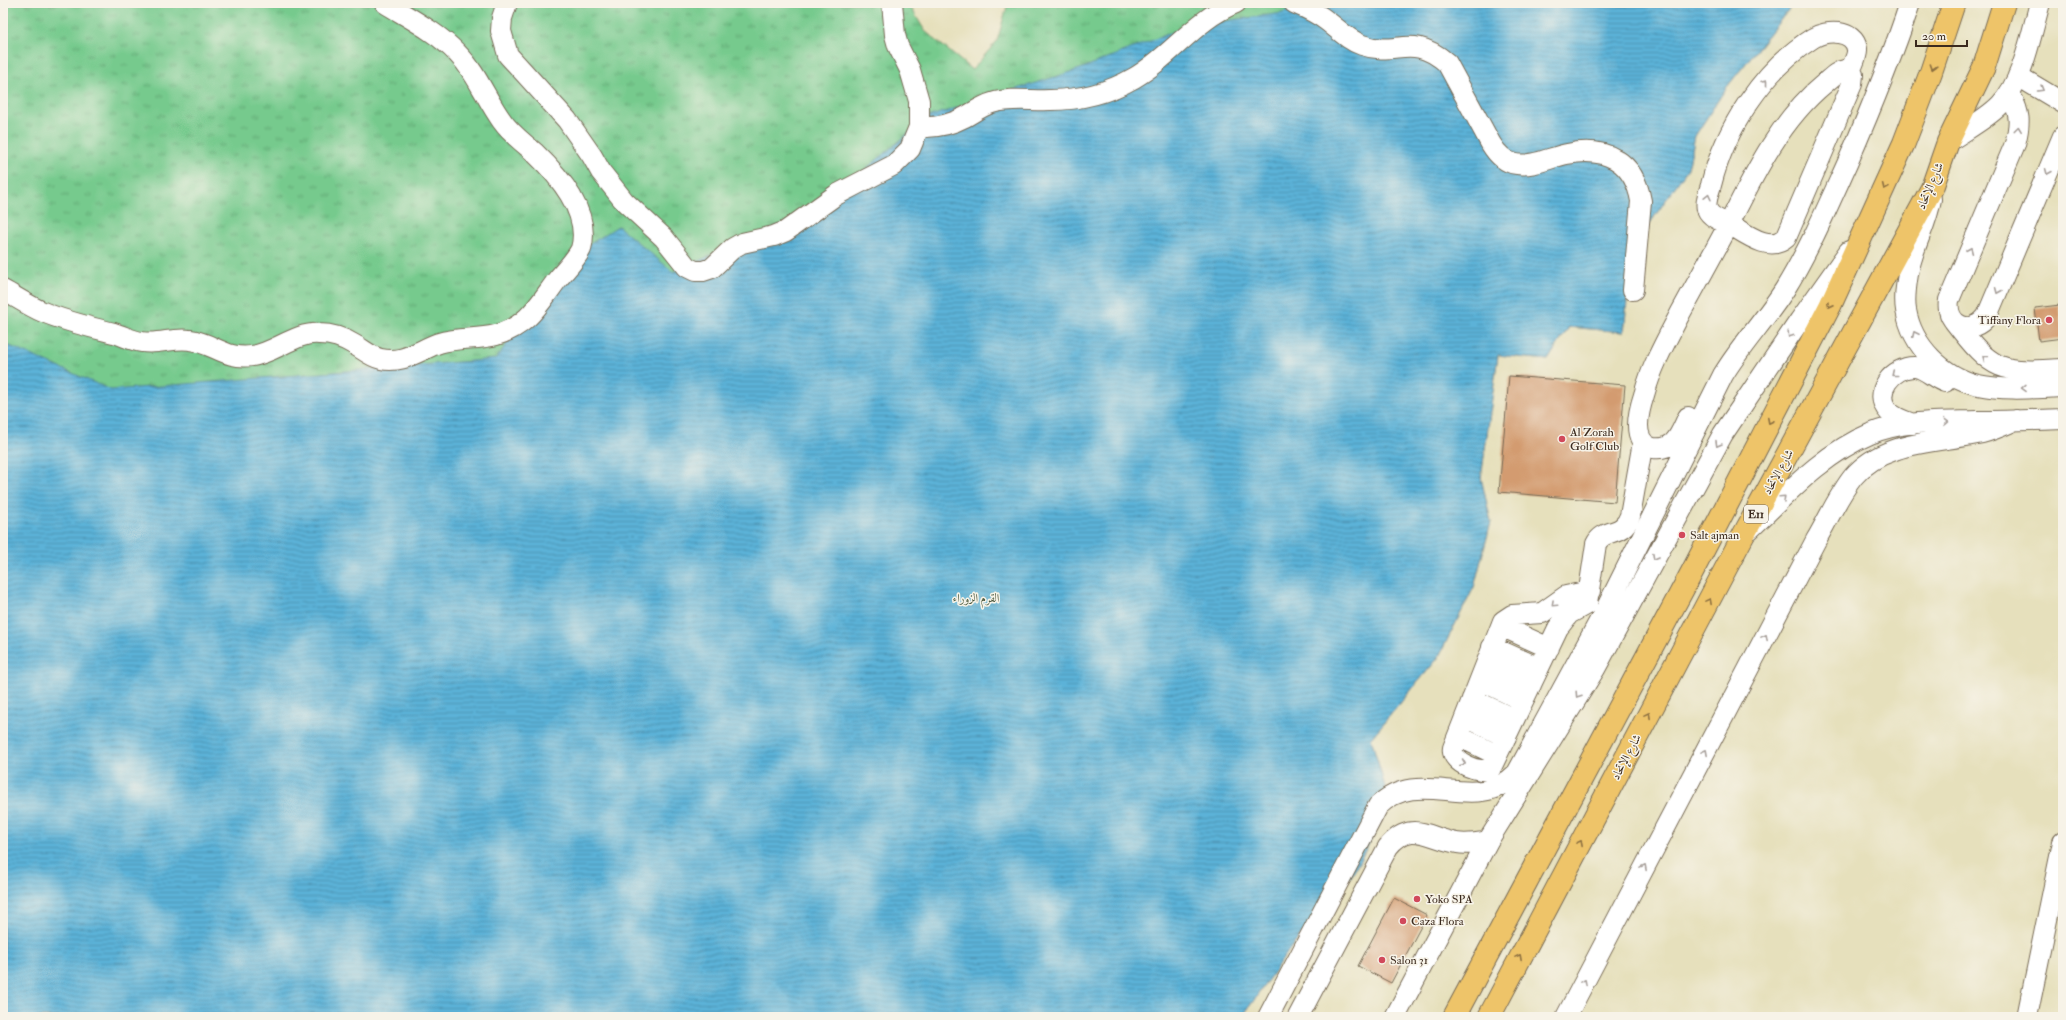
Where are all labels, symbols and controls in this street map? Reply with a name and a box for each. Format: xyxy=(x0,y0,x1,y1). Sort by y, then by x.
scale bar xyxy=(1916,22,1967,48)
text: 20 m xyxy=(1922,29,1947,44)
one-way arrow xyxy=(1929,63,1938,70)
one-way arrow xyxy=(1760,80,1767,87)
one-way arrow xyxy=(2037,85,2044,92)
one-way arrow xyxy=(2013,126,2022,132)
street label: شارع الإتحاد xyxy=(1914,160,1950,213)
one-way arrow xyxy=(2045,167,2053,175)
one-way arrow xyxy=(1882,183,1890,191)
one-way arrow xyxy=(1703,194,1711,201)
one-way arrow xyxy=(1966,246,1974,253)
one-way arrow xyxy=(1994,288,2002,295)
one-way arrow xyxy=(1827,301,1835,308)
place label: Tiffany Flora xyxy=(1978,313,2042,328)
marker: Tiffany Flora xyxy=(2044,315,2054,325)
one-way arrow xyxy=(1787,331,1795,338)
one-way arrow xyxy=(1912,331,1920,339)
one-way arrow xyxy=(1983,355,1990,362)
one-way arrow xyxy=(1891,370,1899,377)
one-way arrow xyxy=(2021,384,2027,392)
one-way arrow xyxy=(1768,417,1775,424)
one-way arrow xyxy=(1943,418,1949,426)
place label: Al Zorah Golf Club xyxy=(1569,425,1619,454)
marker: Al Zorah Golf Club xyxy=(1557,434,1567,444)
one-way arrow xyxy=(1715,440,1723,447)
street label: شارع الإتحاد xyxy=(1760,447,1800,499)
one-way arrow xyxy=(1778,495,1786,503)
road number: E11 xyxy=(1744,505,1768,523)
place label: Salt ajman xyxy=(1690,528,1739,543)
marker: Salt ajman xyxy=(1677,530,1687,540)
one-way arrow xyxy=(1652,553,1660,561)
park label: القرم الزوراء xyxy=(953,591,1000,609)
one-way arrow xyxy=(1704,597,1712,605)
one-way arrow xyxy=(1551,600,1559,607)
one-way arrow xyxy=(1761,634,1768,642)
one-way arrow xyxy=(1575,691,1583,698)
one-way arrow xyxy=(1643,712,1651,720)
street label: شارع الإتحاد xyxy=(1608,732,1647,784)
one-way arrow xyxy=(1700,749,1708,757)
one-way arrow xyxy=(1460,759,1467,767)
one-way arrow xyxy=(1576,839,1583,847)
one-way arrow xyxy=(1639,864,1647,872)
place label: Yoko SPA xyxy=(1425,892,1473,907)
marker: Yoko SPA xyxy=(1412,894,1422,904)
place label: Caza Flora xyxy=(1411,914,1465,929)
marker: Caza Flora xyxy=(1398,916,1408,926)
place label: Salon 31 xyxy=(1390,953,1428,968)
one-way arrow xyxy=(1515,954,1522,962)
marker: Salon 31 xyxy=(1377,955,1387,965)
one-way arrow xyxy=(1579,979,1586,987)

